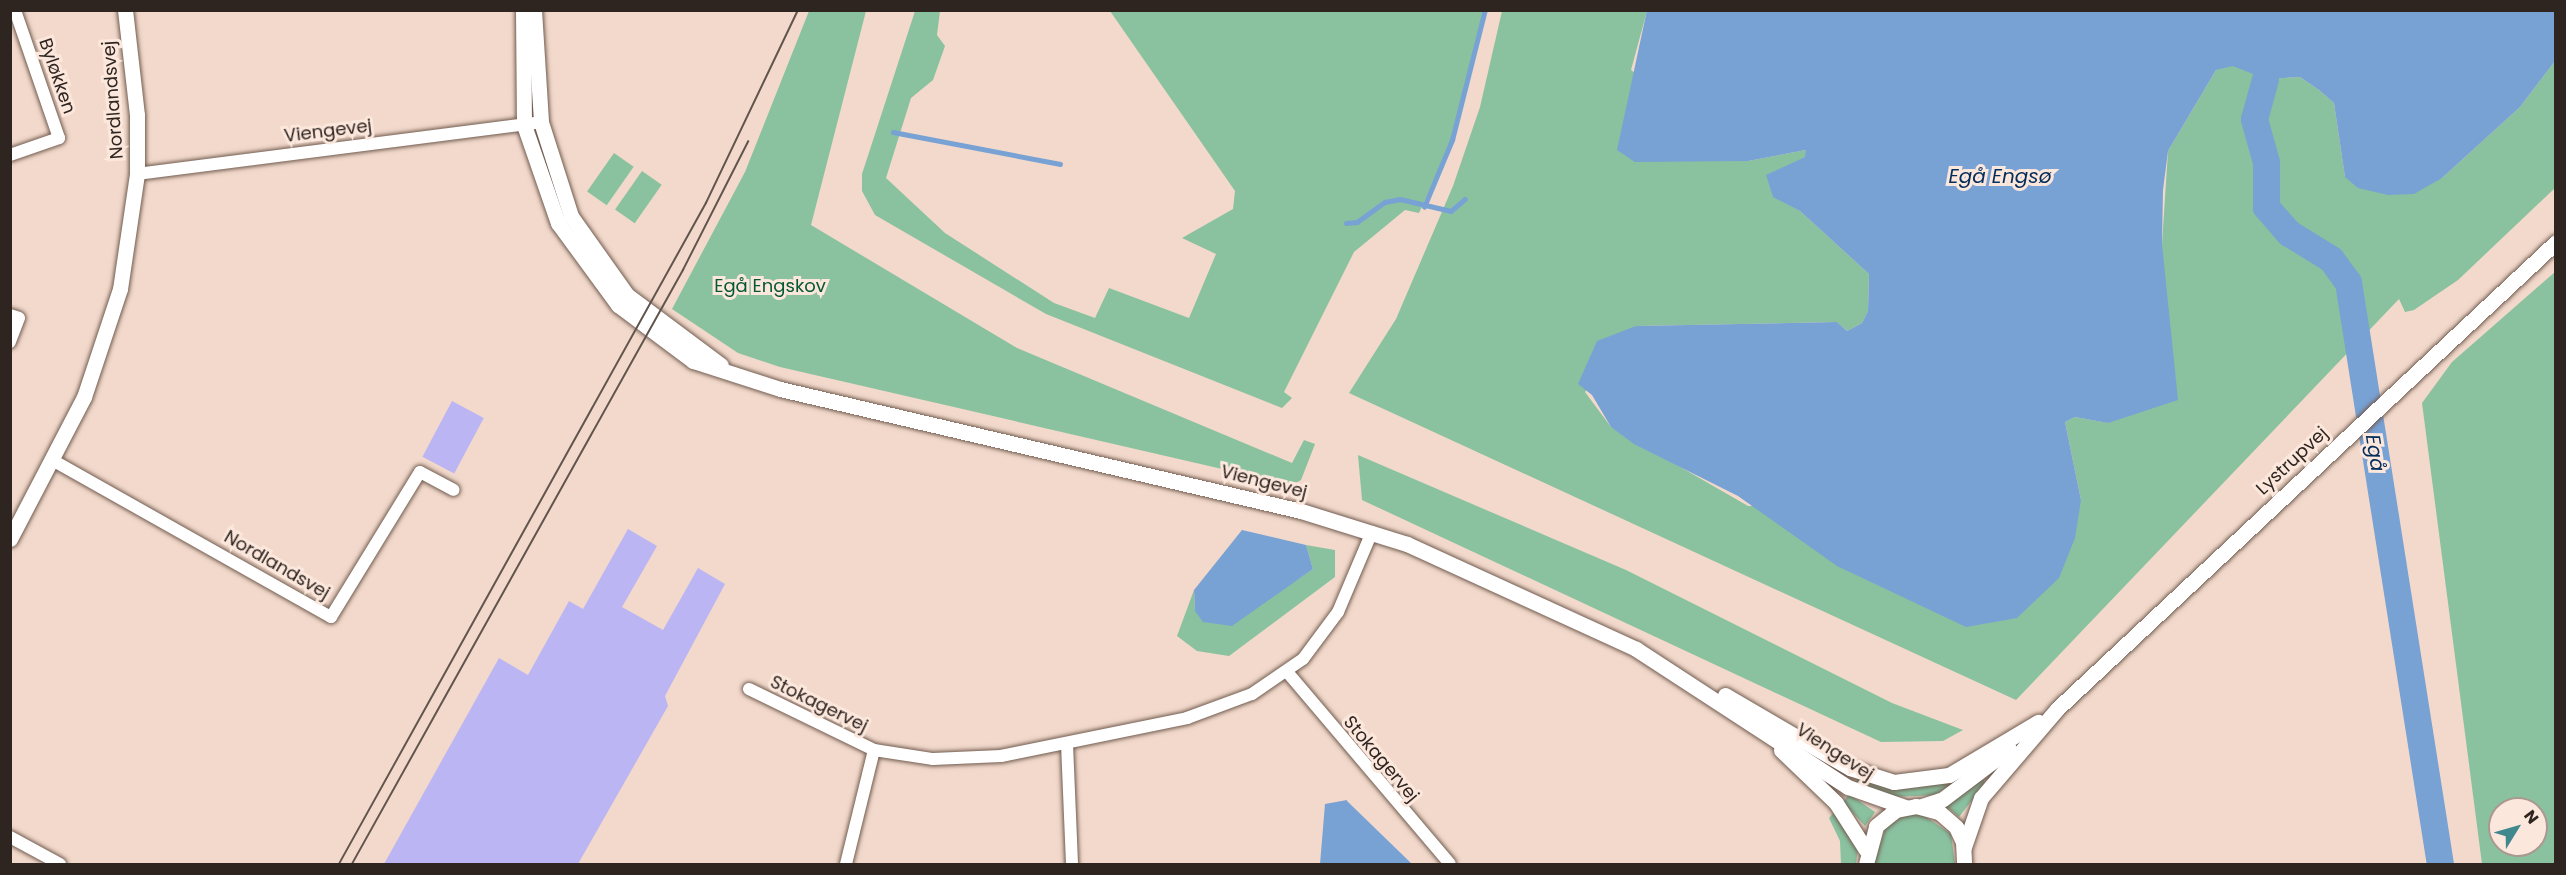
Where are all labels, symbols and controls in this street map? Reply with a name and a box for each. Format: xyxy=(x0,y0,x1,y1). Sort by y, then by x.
street label: Byløkken xyxy=(34,35,80,117)
street label: Nordlandsvej xyxy=(98,40,128,160)
street label: Viengevej xyxy=(283,115,373,147)
water label: Egå Engsø xyxy=(1948,164,2052,188)
park label: Egå Engskov xyxy=(714,275,826,297)
street label: Lystrupvej xyxy=(2252,422,2332,500)
water label: Egå xyxy=(2360,433,2390,473)
street label: Viengevej xyxy=(1219,461,1309,503)
street label: Nordlandsvej xyxy=(220,526,334,604)
street label: Stokagervej xyxy=(767,671,871,737)
street label: Stokagervej xyxy=(1339,712,1423,806)
street label: Viengevej xyxy=(1792,719,1878,785)
north arrow xyxy=(2488,797,2548,857)
text: N xyxy=(2518,805,2544,829)

